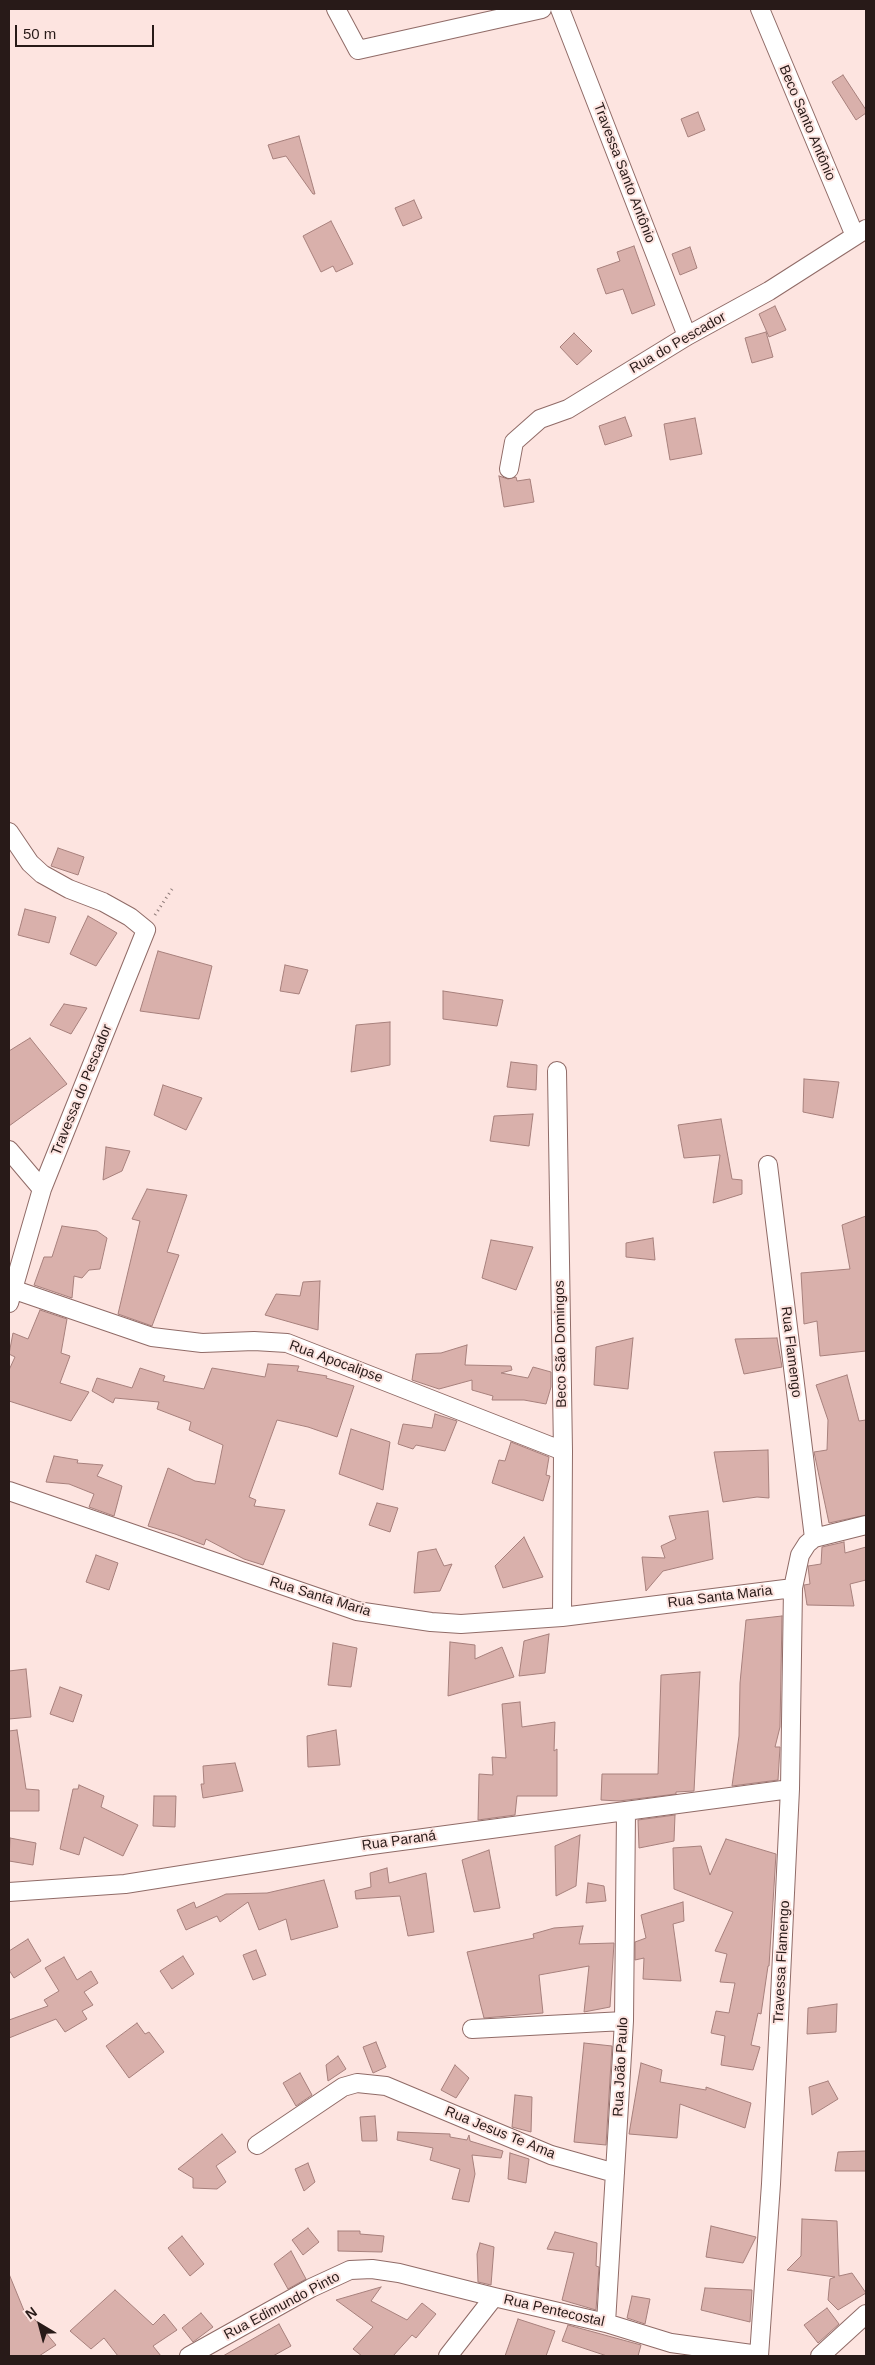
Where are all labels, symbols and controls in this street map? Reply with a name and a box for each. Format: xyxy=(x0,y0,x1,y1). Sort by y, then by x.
scale bar xyxy=(18,15,156,47)
text: 50 m xyxy=(23,25,56,42)
street label: Beco Santo Antônio xyxy=(775,63,839,183)
street label: Travessa Santo Antônio xyxy=(589,100,659,246)
street label: Rua do Pescador xyxy=(627,309,729,377)
street label: Travessa do Pescador xyxy=(48,1022,116,1158)
street label: Beco São Domingos xyxy=(551,1280,571,1408)
street label: Rua Flamengo xyxy=(777,1305,805,1399)
street label: Rua Apocalipse xyxy=(287,1337,385,1387)
street label: Rua Santa Maria xyxy=(267,1574,373,1620)
street label: Rua Santa Maria xyxy=(667,1582,773,1612)
street label: Rua Paraná xyxy=(361,1827,437,1855)
street label: Travessa Flamengo xyxy=(770,1900,794,2024)
street label: Rua João Paulo xyxy=(610,2017,632,2117)
street label: Rua Jesus Te Ama xyxy=(442,2103,558,2163)
street label: Rua Edimundo Pinto xyxy=(221,2268,343,2344)
street label: Rua Pentecostal xyxy=(502,2291,606,2331)
north arrow xyxy=(15,2300,65,2350)
text: N xyxy=(22,2304,40,2322)

